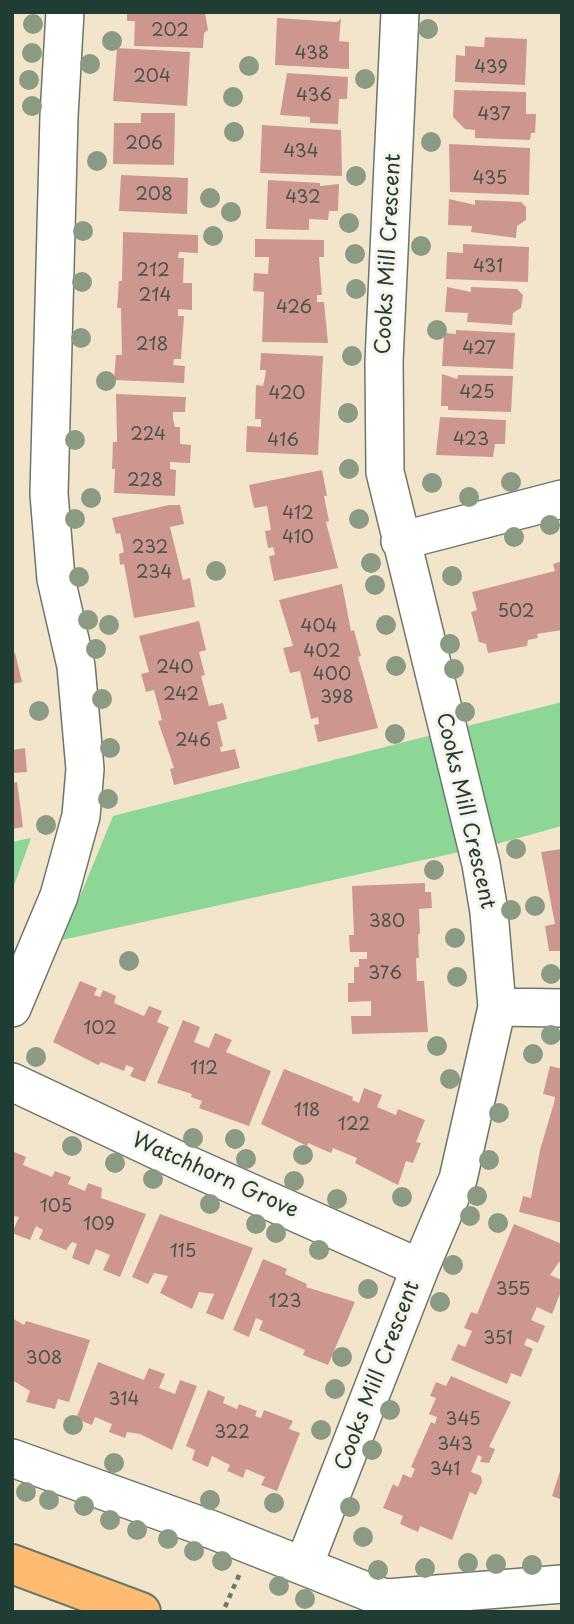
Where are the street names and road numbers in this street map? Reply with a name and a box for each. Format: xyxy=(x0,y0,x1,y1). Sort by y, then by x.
street label: Cooks Mill Crescent xyxy=(371,153,407,355)
street label: Cooks Mill Crescent xyxy=(430,710,500,912)
street label: Watchhorn Grove xyxy=(128,1128,302,1224)
street label: Cooks Mill Crescent xyxy=(330,1278,426,1474)

